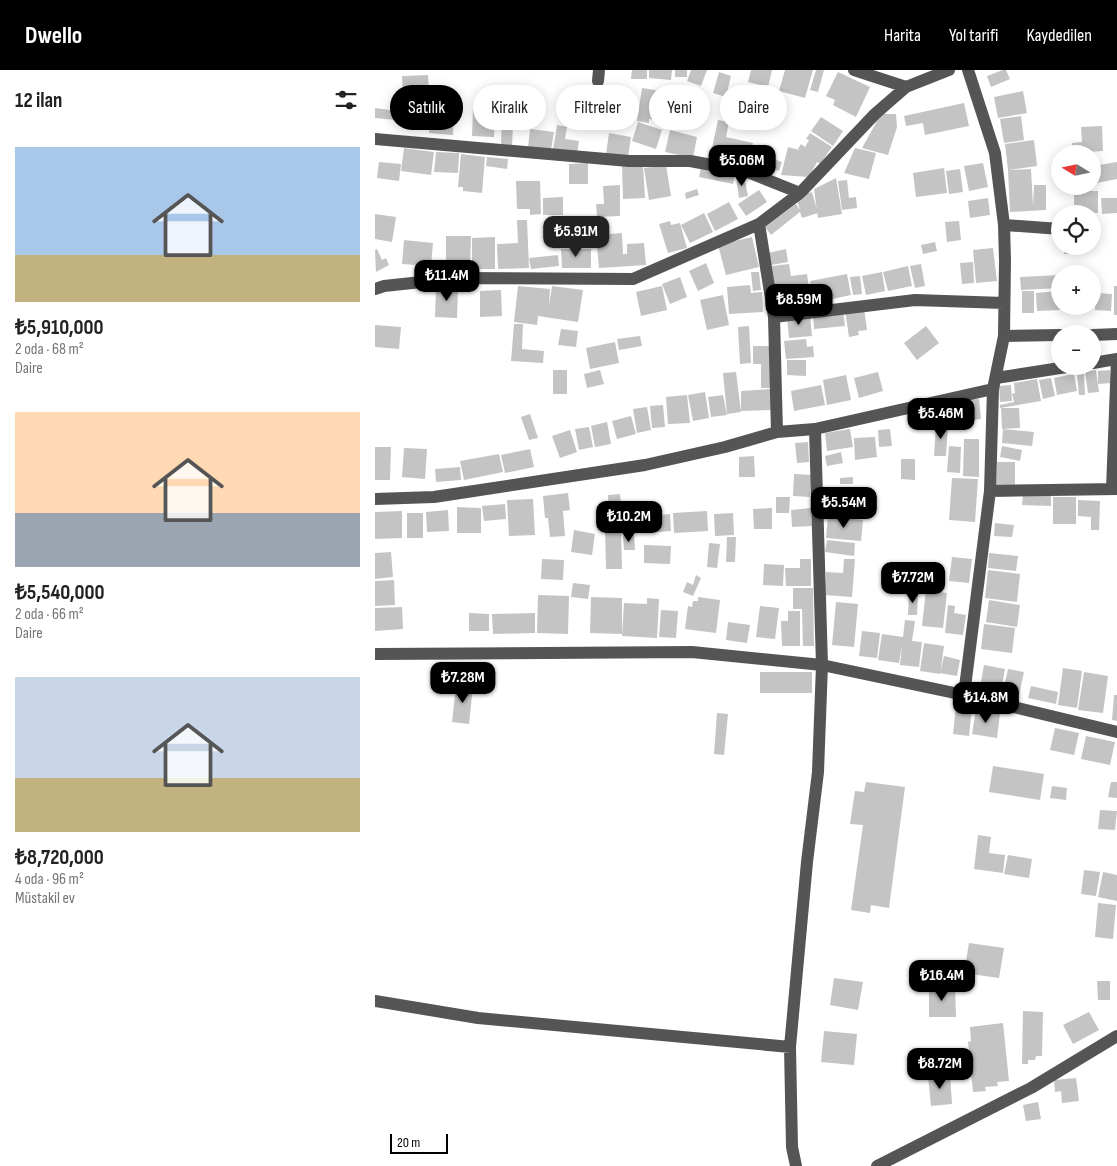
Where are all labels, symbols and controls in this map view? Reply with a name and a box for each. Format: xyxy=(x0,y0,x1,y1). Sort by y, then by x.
text: Dwello xyxy=(25,21,82,50)
text: Harita xyxy=(884,25,921,46)
text: Yol tarifi xyxy=(949,25,998,46)
text: Kaydedilen xyxy=(1026,25,1092,46)
chip: Satılık xyxy=(390,85,463,130)
chip: Kiralık xyxy=(473,85,546,130)
chip: Filtreler xyxy=(556,85,639,130)
chip: Yeni xyxy=(649,85,710,130)
chip: Daire xyxy=(720,85,787,130)
icon: filters xyxy=(332,86,360,114)
text: 12 ilan xyxy=(15,88,62,113)
pin: ₺5.06M xyxy=(701,144,783,187)
north arrow xyxy=(1051,145,1101,195)
map controls xyxy=(1051,145,1101,375)
text: ₺5.06M xyxy=(720,151,764,170)
icon: home xyxy=(143,180,233,270)
button: locate xyxy=(1051,205,1101,255)
pin: ₺5.91M xyxy=(535,216,617,258)
text: ₺5.91M xyxy=(554,222,598,241)
pin: ₺11.4M xyxy=(406,260,488,302)
button: + xyxy=(1051,265,1101,315)
text: ₺11.4M xyxy=(425,266,469,285)
pin: ₺8.59M xyxy=(758,284,840,326)
text: ₺8.59M xyxy=(776,290,822,309)
text: ₺5,910,000 xyxy=(15,315,103,340)
button: − xyxy=(1051,325,1101,375)
text: 2 oda · 68 m² xyxy=(15,340,84,359)
text: Daire xyxy=(15,359,43,378)
pin: ₺5.46M xyxy=(900,398,982,440)
text: ₺5.46M xyxy=(919,404,963,423)
icon: home xyxy=(143,445,233,535)
pin: ₺5.54M xyxy=(803,486,885,529)
text: ₺5.54M xyxy=(822,493,866,512)
pin: ₺10.2M xyxy=(588,500,670,543)
text: ₺10.2M xyxy=(607,507,651,526)
pin: ₺7.72M xyxy=(872,562,954,604)
text: ₺7.72M xyxy=(892,568,934,587)
text: ₺5,540,000 xyxy=(15,580,105,605)
text: 2 oda · 66 m² xyxy=(15,605,84,624)
text: Daire xyxy=(15,624,43,643)
pin: ₺7.28M xyxy=(422,662,504,704)
text: ₺7.28M xyxy=(441,668,485,687)
pin: ₺14.8M xyxy=(945,682,1027,724)
text: ₺14.8M xyxy=(964,688,1008,707)
icon: home xyxy=(143,710,233,800)
text: ₺8,720,000 xyxy=(15,845,104,870)
text: 4 oda · 96 m² xyxy=(15,870,84,889)
text: Müstakil ev xyxy=(15,889,75,908)
pin: ₺16.4M xyxy=(901,960,983,1002)
text: ₺16.4M xyxy=(920,966,964,985)
pin: ₺8.72M xyxy=(899,1048,981,1090)
text: ₺8.72M xyxy=(918,1054,962,1073)
scale bar xyxy=(390,1131,447,1154)
text: 20 m xyxy=(397,1134,420,1151)

